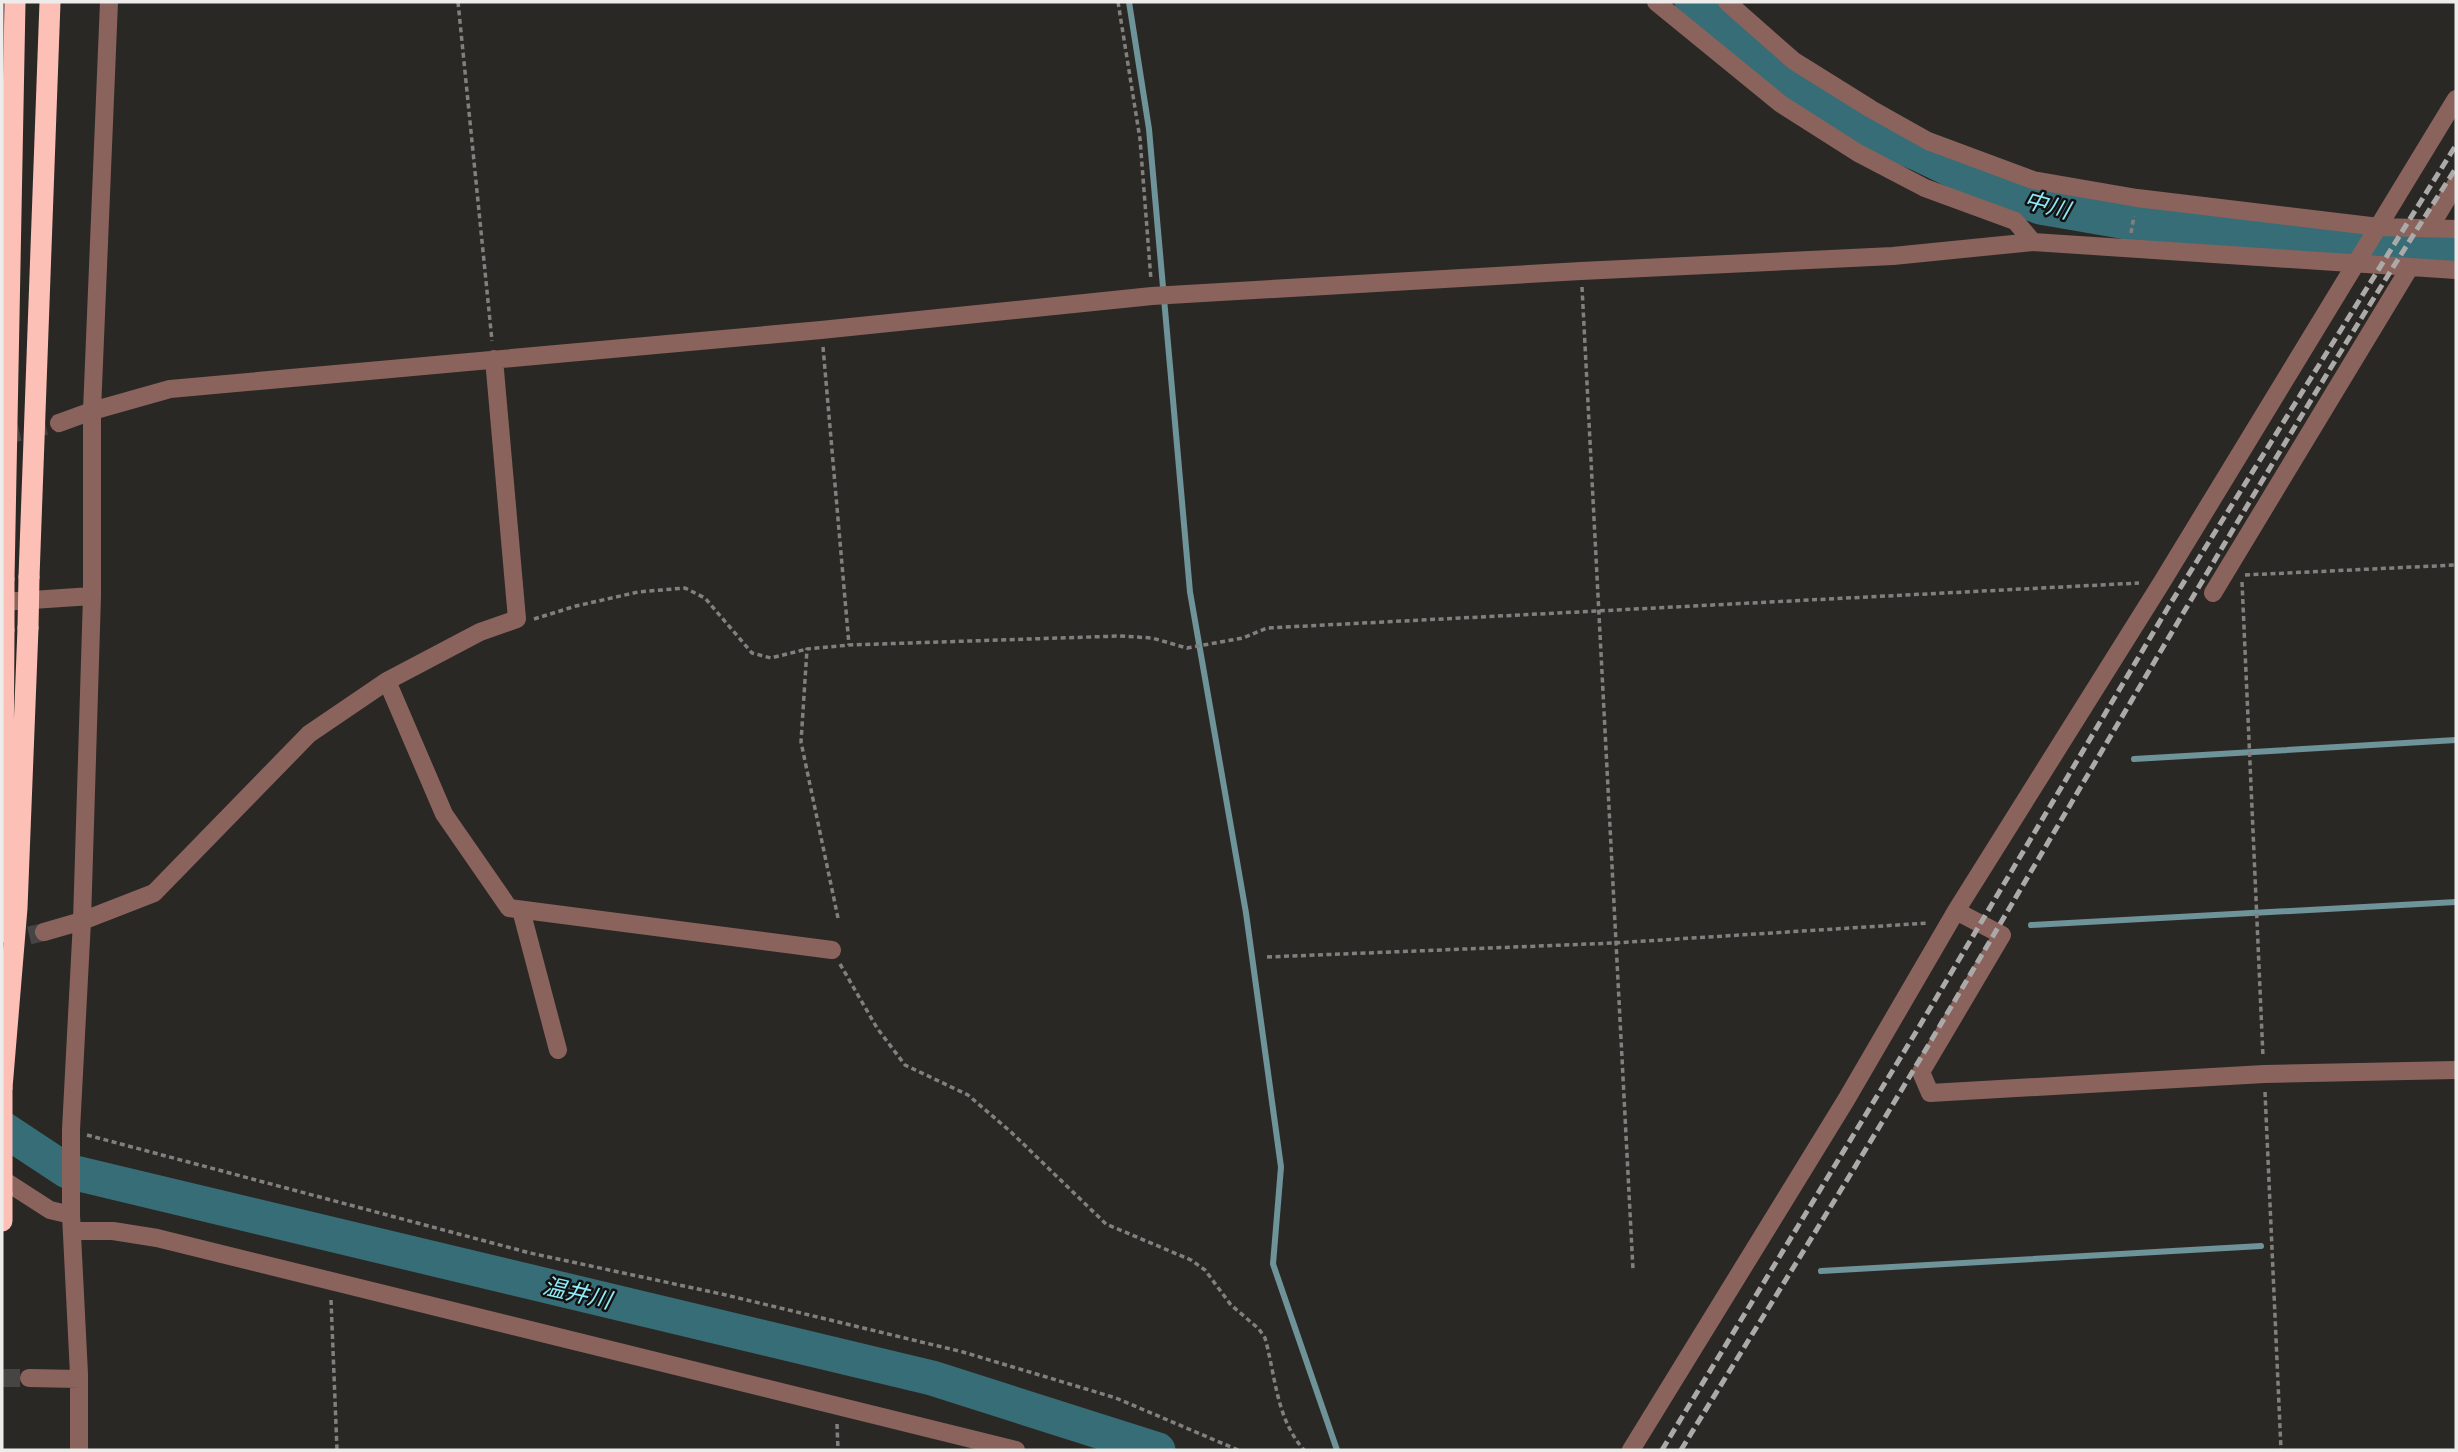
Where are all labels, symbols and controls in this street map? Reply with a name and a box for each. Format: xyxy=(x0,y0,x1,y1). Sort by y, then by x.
water label: 中川 xyxy=(2021,184,2076,226)
water label: 温井川 xyxy=(540,1270,617,1316)

